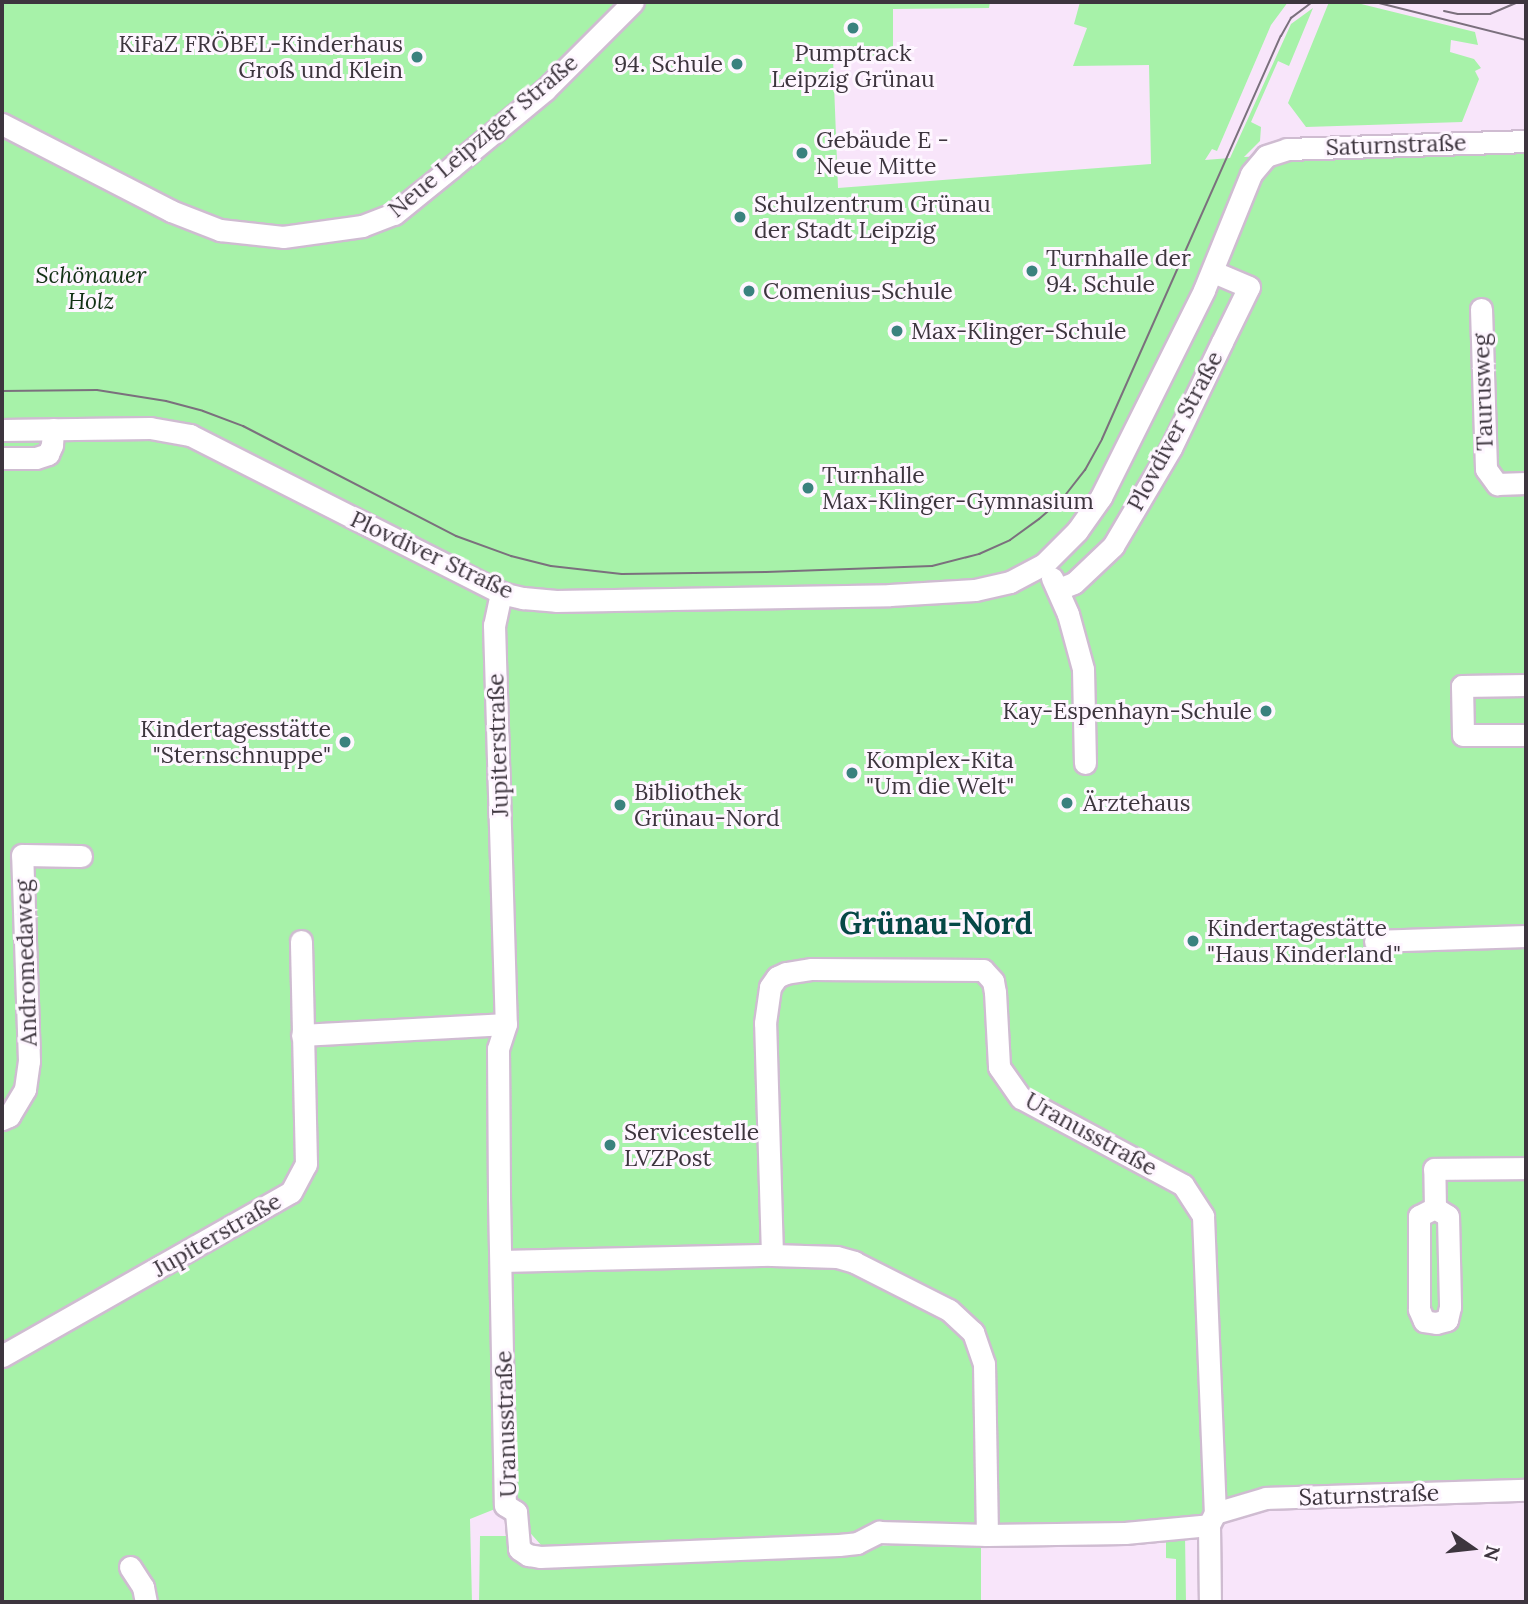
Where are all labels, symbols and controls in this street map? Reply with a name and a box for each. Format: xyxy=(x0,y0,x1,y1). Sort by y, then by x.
marker: Pumptrack Leipzig Grünau xyxy=(845,20,861,36)
place label: KiFaZ FRÖBEL-Kinderhaus Groß und Klein xyxy=(118,30,403,84)
place label: Pumptrack Leipzig Grünau xyxy=(771,39,935,93)
street label: Neue Leipziger Straße xyxy=(383,49,583,223)
marker: KiFaZ FRÖBEL-Kinderhaus Groß und Klein xyxy=(409,49,425,65)
place label: 94. Schule xyxy=(614,50,723,78)
marker: 94. Schule xyxy=(729,56,745,72)
place label: Gebäude E - Neue Mitte xyxy=(816,126,949,180)
street label: Saturnstraße xyxy=(1325,129,1467,161)
marker: Gebäude E - Neue Mitte xyxy=(794,145,810,161)
place label: Schulzentrum Grünau der Stadt Leipzig xyxy=(754,190,991,244)
marker: Schulzentrum Grünau der Stadt Leipzig xyxy=(732,209,748,225)
place label: Turnhalle der 94. Schule xyxy=(1046,244,1191,298)
park label: Schönauer Holz xyxy=(36,261,146,315)
marker: Turnhalle der 94. Schule xyxy=(1024,263,1040,279)
place label: Comenius-Schule xyxy=(763,277,953,305)
marker: Comenius-Schule xyxy=(741,283,757,299)
place label: Max-Klinger-Schule xyxy=(911,317,1126,345)
marker: Max-Klinger-Schule xyxy=(889,323,905,339)
street label: Taurusweg xyxy=(1467,333,1499,451)
street label: Plovdiver Straße xyxy=(1121,346,1229,516)
place label: Turnhalle Max-Klinger-Gymnasium xyxy=(822,461,1094,515)
marker: Turnhalle Max-Klinger-Gymnasium xyxy=(800,480,816,496)
street label: Plovdiver Straße xyxy=(346,505,518,605)
street label: Jupiterstraße xyxy=(482,673,514,817)
place label: Kay-Espenhayn-Schule xyxy=(1003,697,1252,725)
marker: Kay-Espenhayn-Schule xyxy=(1258,703,1274,719)
place label: Kindertagesstätte "Sternschnuppe" xyxy=(140,715,331,769)
marker: Kindertagesstätte "Sternschnuppe" xyxy=(337,734,353,750)
place label: Komplex-Kita "Um die Welt" xyxy=(866,746,1014,800)
marker: Komplex-Kita "Um die Welt" xyxy=(844,765,860,781)
place label: Bibliothek Grünau-Nord xyxy=(634,778,780,832)
place label: Ärztehaus xyxy=(1083,789,1190,817)
marker: Ärztehaus xyxy=(1057,793,1077,813)
marker: Bibliothek Grünau-Nord xyxy=(612,797,628,813)
street label: Andromedaweg xyxy=(9,879,43,1047)
district label: Grünau-Nord xyxy=(839,905,1033,941)
place label: Kindertagestätte "Haus Kinderland" xyxy=(1207,914,1401,968)
marker: Kindertagestätte "Haus Kinderland" xyxy=(1185,933,1201,949)
street label: Uranusstraße xyxy=(1020,1086,1162,1182)
place label: Servicestelle LVZPost xyxy=(624,1118,759,1172)
marker: Servicestelle LVZPost xyxy=(602,1137,618,1153)
street label: Jupiterstraße xyxy=(148,1187,286,1283)
street label: Uranusstraße xyxy=(490,1350,522,1498)
street label: Saturnstraße xyxy=(1298,1479,1440,1511)
north arrow xyxy=(1437,1513,1507,1583)
text: N xyxy=(1479,1543,1506,1563)

